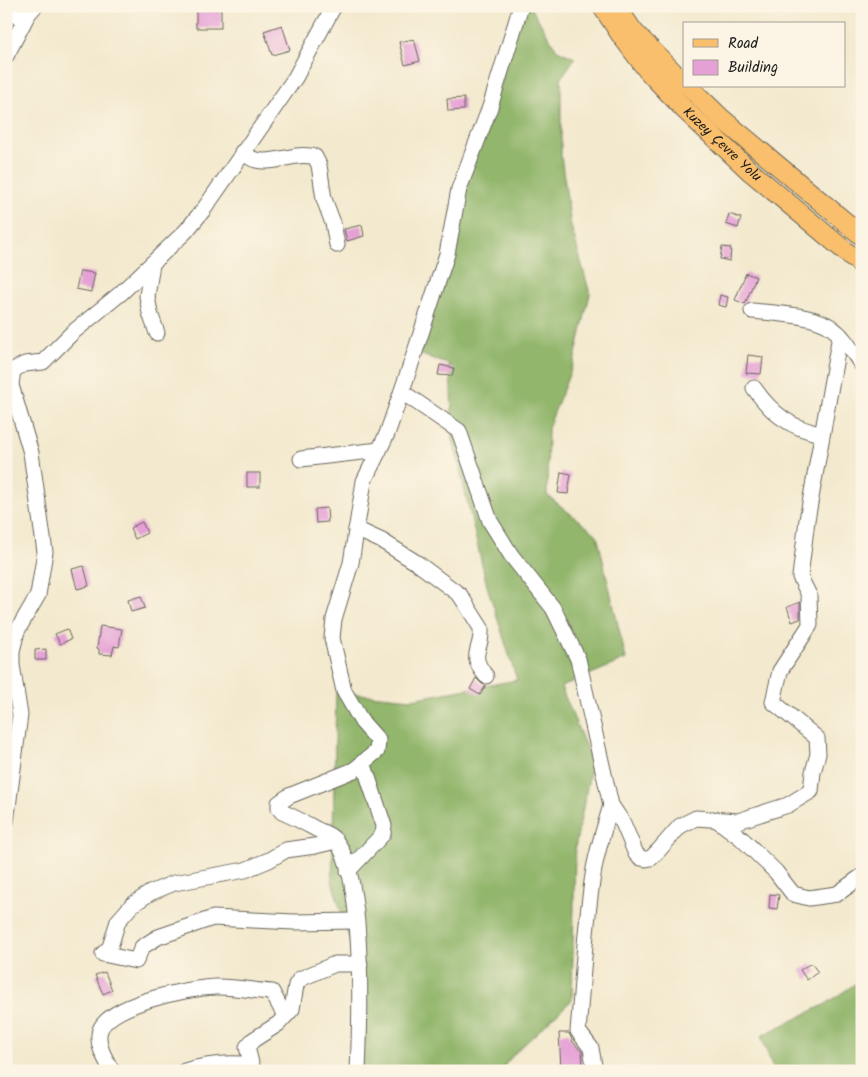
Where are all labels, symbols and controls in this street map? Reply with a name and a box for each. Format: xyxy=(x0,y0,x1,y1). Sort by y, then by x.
legend xyxy=(683,22,846,88)
text: Road xyxy=(728,32,759,56)
text: Building xyxy=(728,56,778,80)
street label: Kuzey Çevre Yolu xyxy=(677,102,767,188)

